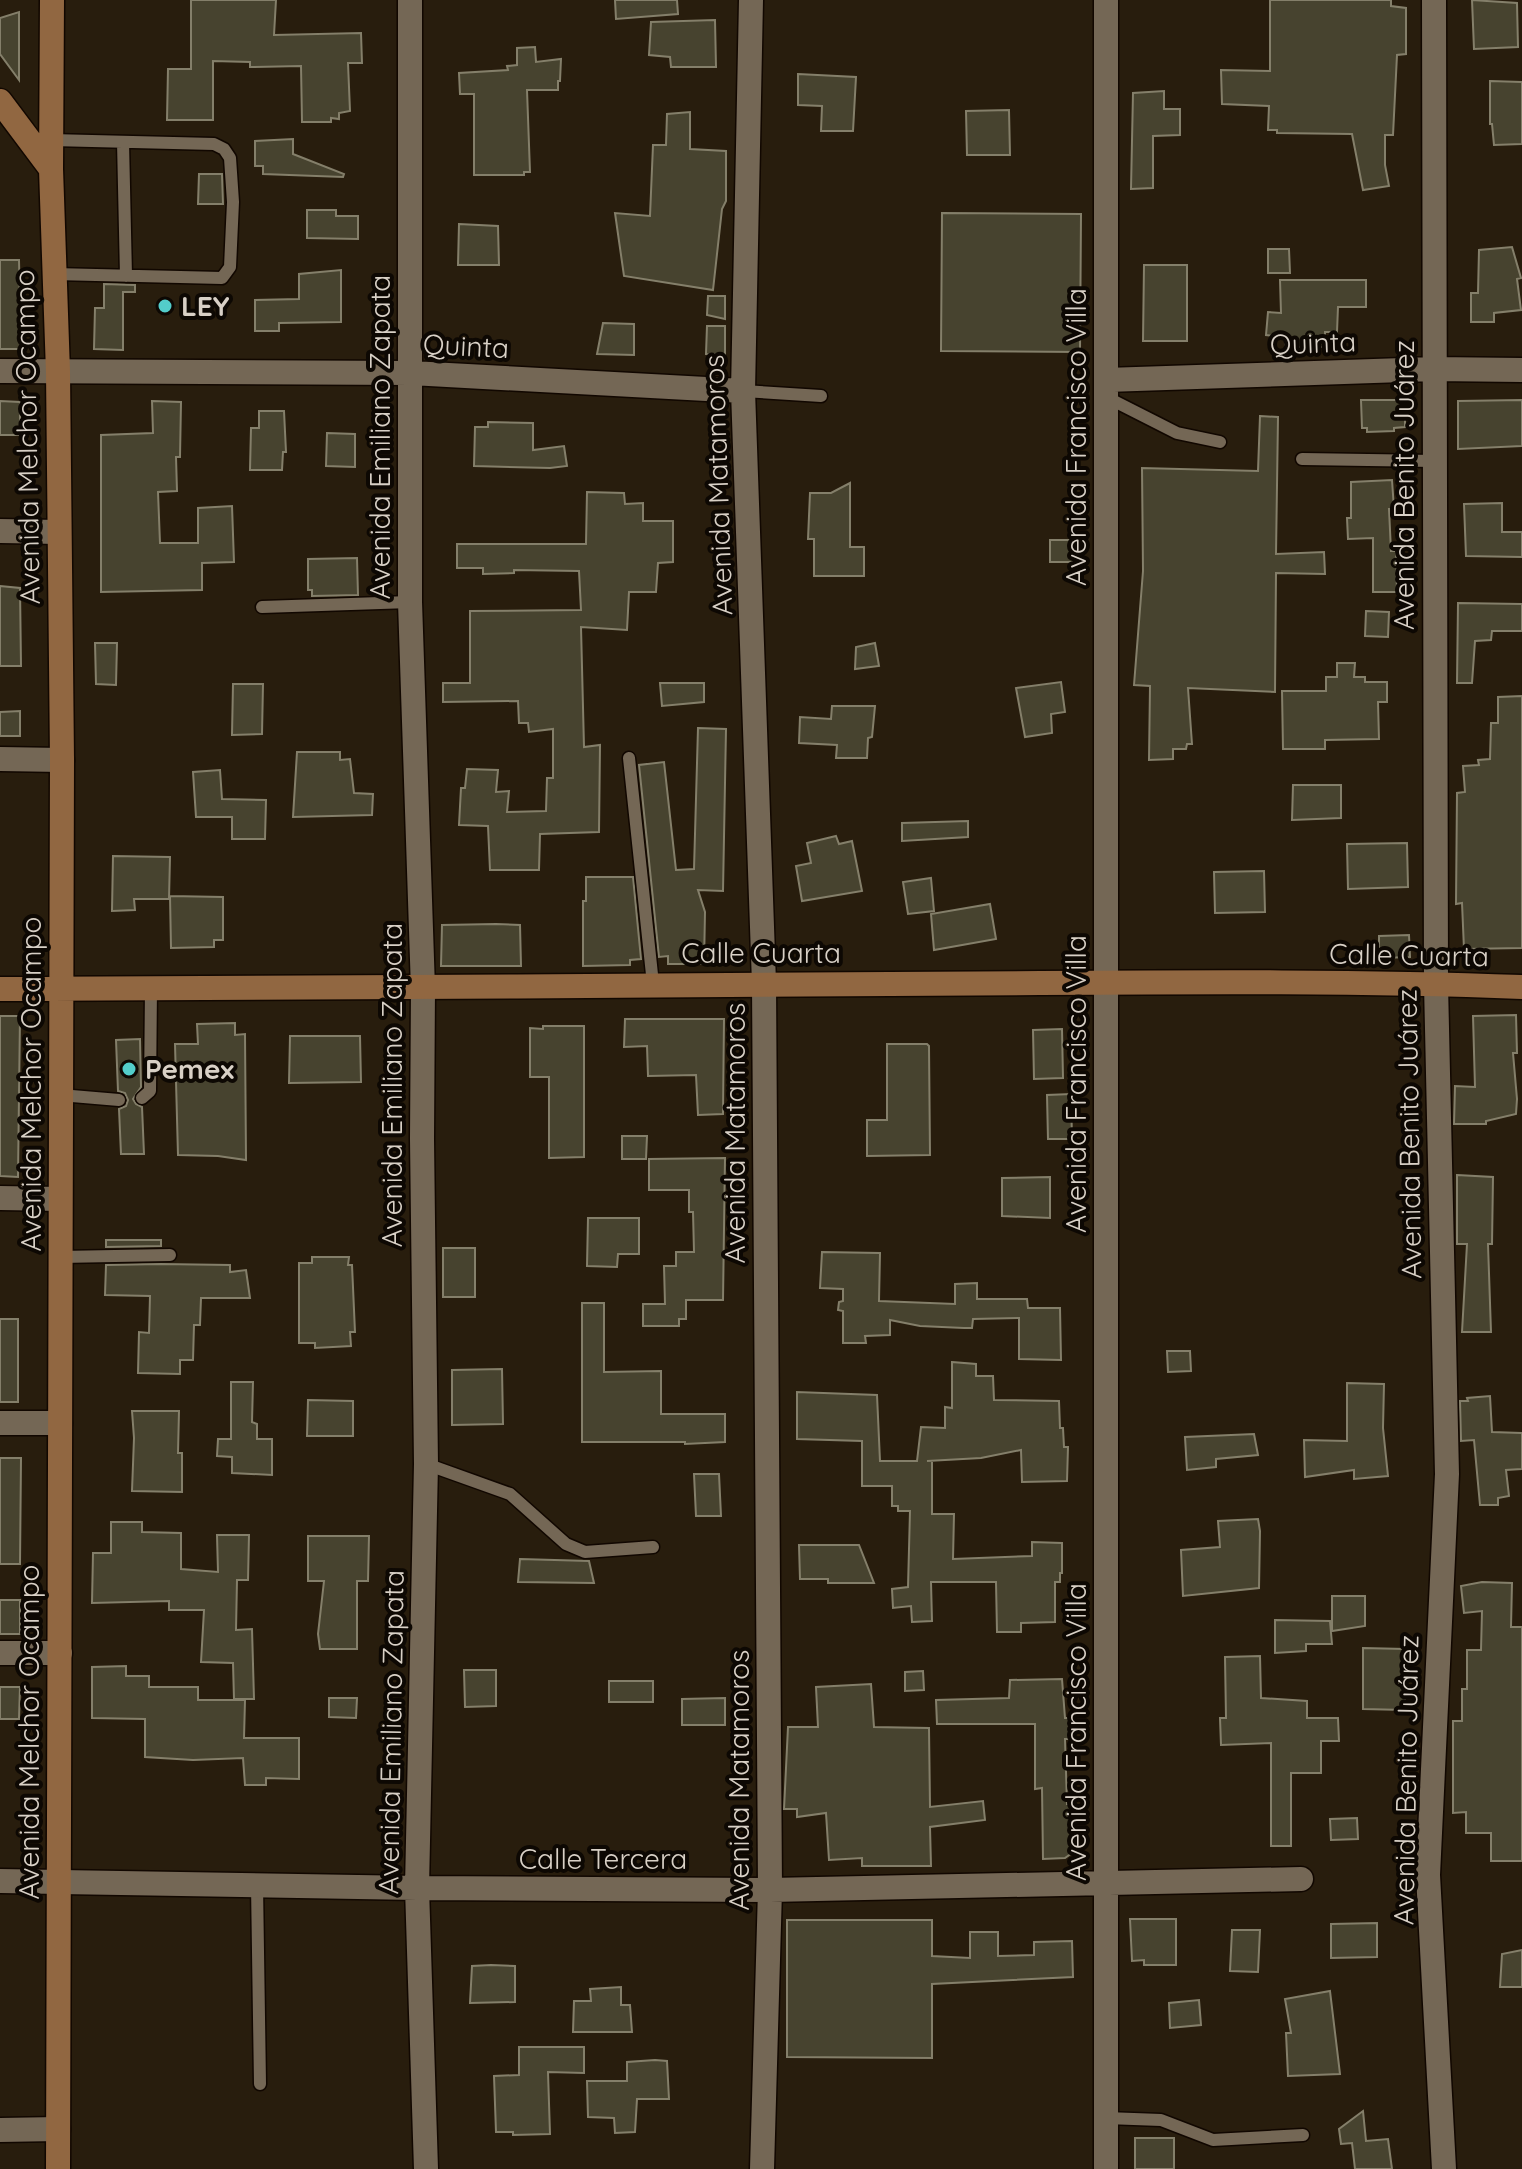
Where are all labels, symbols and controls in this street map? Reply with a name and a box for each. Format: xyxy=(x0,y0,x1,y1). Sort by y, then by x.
street label: Avenida Melchor Ocampo xyxy=(6,269,47,605)
street label: Avenida Emiliano Zapata xyxy=(362,275,397,599)
place label: LEY xyxy=(181,288,230,323)
street label: Avenida Francisco Villa xyxy=(1058,288,1093,586)
marker: LEY xyxy=(156,297,174,315)
street label: Quinta xyxy=(1269,324,1357,361)
street label: Quinta xyxy=(422,326,510,365)
street label: Avenida Benito Juárez xyxy=(1386,340,1421,630)
street label: Avenida Matamoros xyxy=(695,354,740,616)
street label: Avenida Melchor Ocampo xyxy=(13,916,48,1252)
street label: Avenida Emiliano Zapata xyxy=(374,923,409,1247)
street label: Calle Cuarta xyxy=(681,935,841,970)
street label: Avenida Francisco Villa xyxy=(1058,935,1093,1233)
street label: Calle Cuarta xyxy=(1329,936,1489,973)
street label: Avenida Benito Juárez xyxy=(1388,989,1429,1279)
street label: Avenida Matamoros xyxy=(717,1003,752,1263)
place label: Pemex xyxy=(145,1051,234,1086)
marker: Pemex xyxy=(120,1060,138,1078)
street label: Avenida Melchor Ocampo xyxy=(11,1564,46,1900)
street label: Avenida Emiliano Zapata xyxy=(370,1569,411,1895)
street label: Avenida Francisco Villa xyxy=(1058,1583,1093,1881)
street label: Avenida Benito Juárez xyxy=(1385,1635,1426,1925)
street label: Avenida Matamoros xyxy=(721,1650,756,1910)
street label: Calle Tercera xyxy=(519,1841,687,1876)

